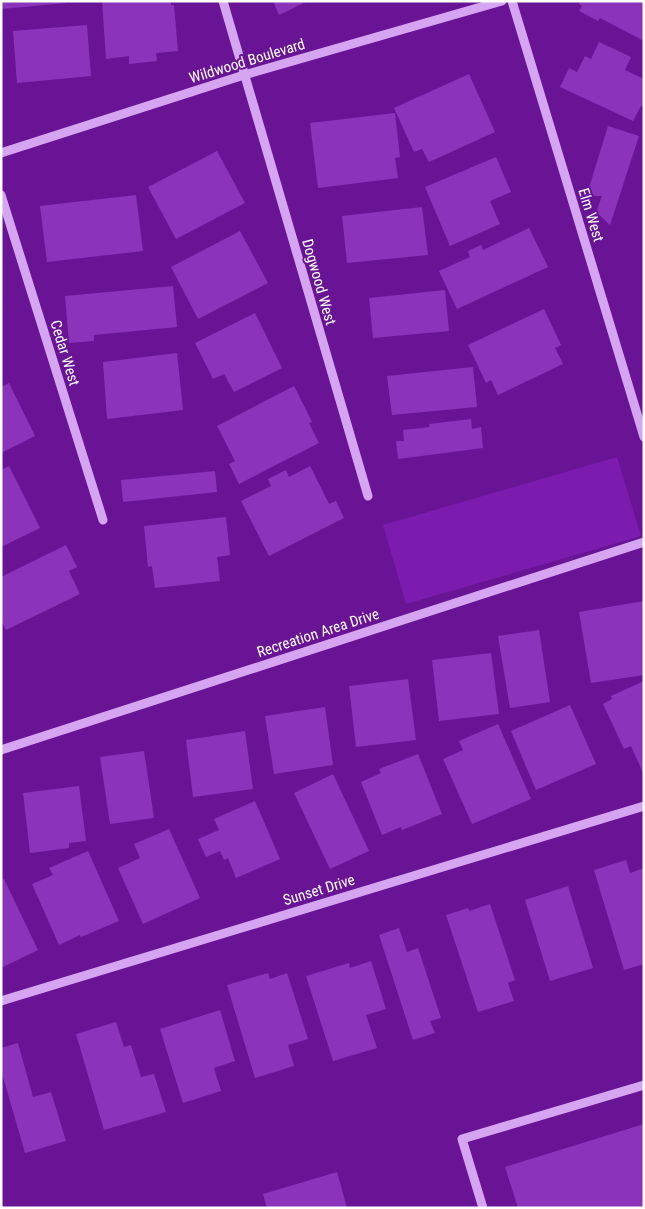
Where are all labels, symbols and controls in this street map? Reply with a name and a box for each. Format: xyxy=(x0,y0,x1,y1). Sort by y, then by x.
street label: Wildwood Boulevard xyxy=(187,35,307,87)
street label: Elm West xyxy=(574,186,608,244)
street label: Dogwood West xyxy=(298,237,340,327)
street label: Cedar West xyxy=(46,318,84,388)
street label: Recreation Area Drive xyxy=(255,605,381,661)
street label: Sunset Drive xyxy=(281,871,357,909)

